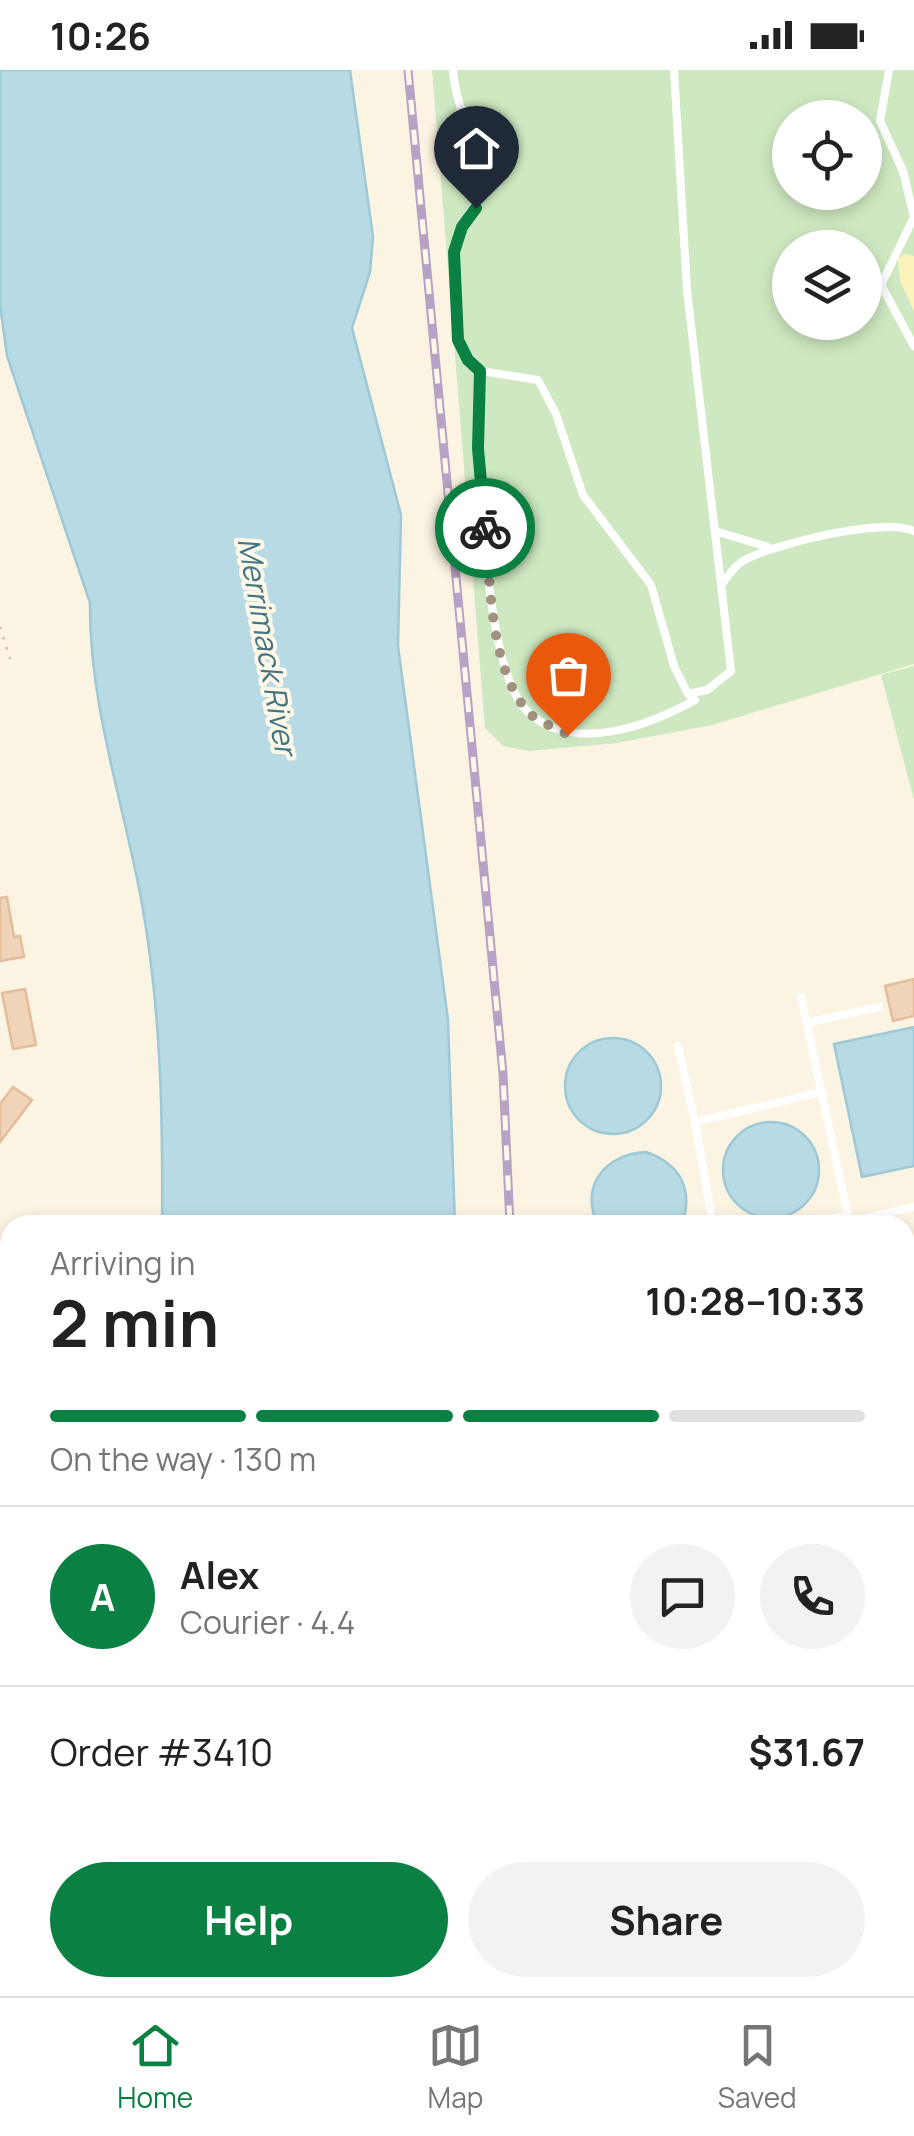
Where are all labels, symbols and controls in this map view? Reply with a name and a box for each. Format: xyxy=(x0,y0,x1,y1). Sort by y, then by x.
text: 10:26 xyxy=(50,9,151,61)
map controls xyxy=(772,100,882,340)
button: locate xyxy=(772,100,882,210)
pin xyxy=(434,106,519,209)
icon: home xyxy=(449,121,504,176)
button: layers xyxy=(772,230,882,340)
courier xyxy=(435,478,535,578)
icon: bike xyxy=(458,501,513,556)
water label: Merrimack River xyxy=(229,534,308,762)
pin xyxy=(526,633,611,736)
icon: bag xyxy=(541,648,596,703)
text: Arriving in xyxy=(50,1241,195,1285)
text: 10:28–10:33 xyxy=(645,1274,865,1326)
text: 2 min xyxy=(50,1278,219,1367)
text: On the way · 130 m xyxy=(50,1437,316,1481)
button: chat xyxy=(630,1544,735,1649)
button: phone xyxy=(760,1544,865,1649)
text: Alex xyxy=(180,1548,259,1600)
text: A xyxy=(90,1570,115,1622)
text: Courier · 4.4 xyxy=(180,1600,355,1644)
text: Order #3410 xyxy=(50,1725,273,1777)
text: $31.67 xyxy=(748,1725,865,1777)
button: Help xyxy=(50,1862,448,1977)
button: Share xyxy=(468,1862,865,1977)
tab: Home xyxy=(117,2018,193,2116)
tab: Map xyxy=(428,2018,483,2116)
tab: Saved xyxy=(718,2018,797,2116)

